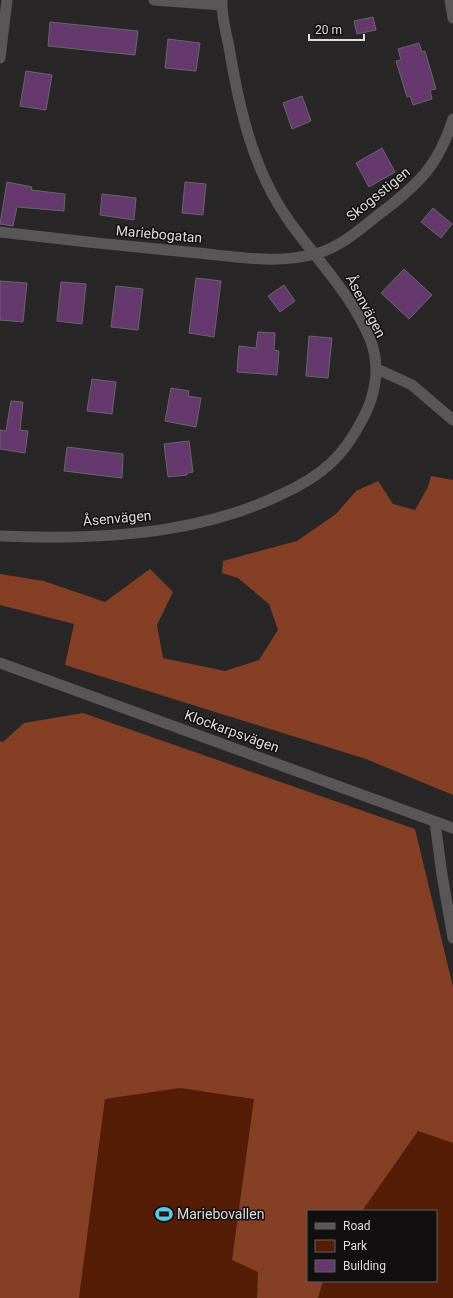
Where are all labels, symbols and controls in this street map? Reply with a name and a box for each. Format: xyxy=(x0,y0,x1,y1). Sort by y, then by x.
scale bar xyxy=(309,16,364,42)
text: 20 m xyxy=(315,23,342,37)
street label: Skogsstigen xyxy=(343,164,413,224)
street label: Mariebogatan xyxy=(115,222,203,246)
street label: Åsenvägen xyxy=(343,271,390,340)
street label: Åsenvägen xyxy=(82,506,152,529)
street label: Klockarpsvägen xyxy=(183,706,281,756)
sports icon: Mariebovallen xyxy=(154,1204,174,1224)
place label: Mariebovallen xyxy=(177,1206,264,1222)
legend xyxy=(307,1210,437,1282)
text: Road xyxy=(343,1219,371,1233)
text: Park xyxy=(343,1239,368,1253)
text: Building xyxy=(343,1259,386,1273)

